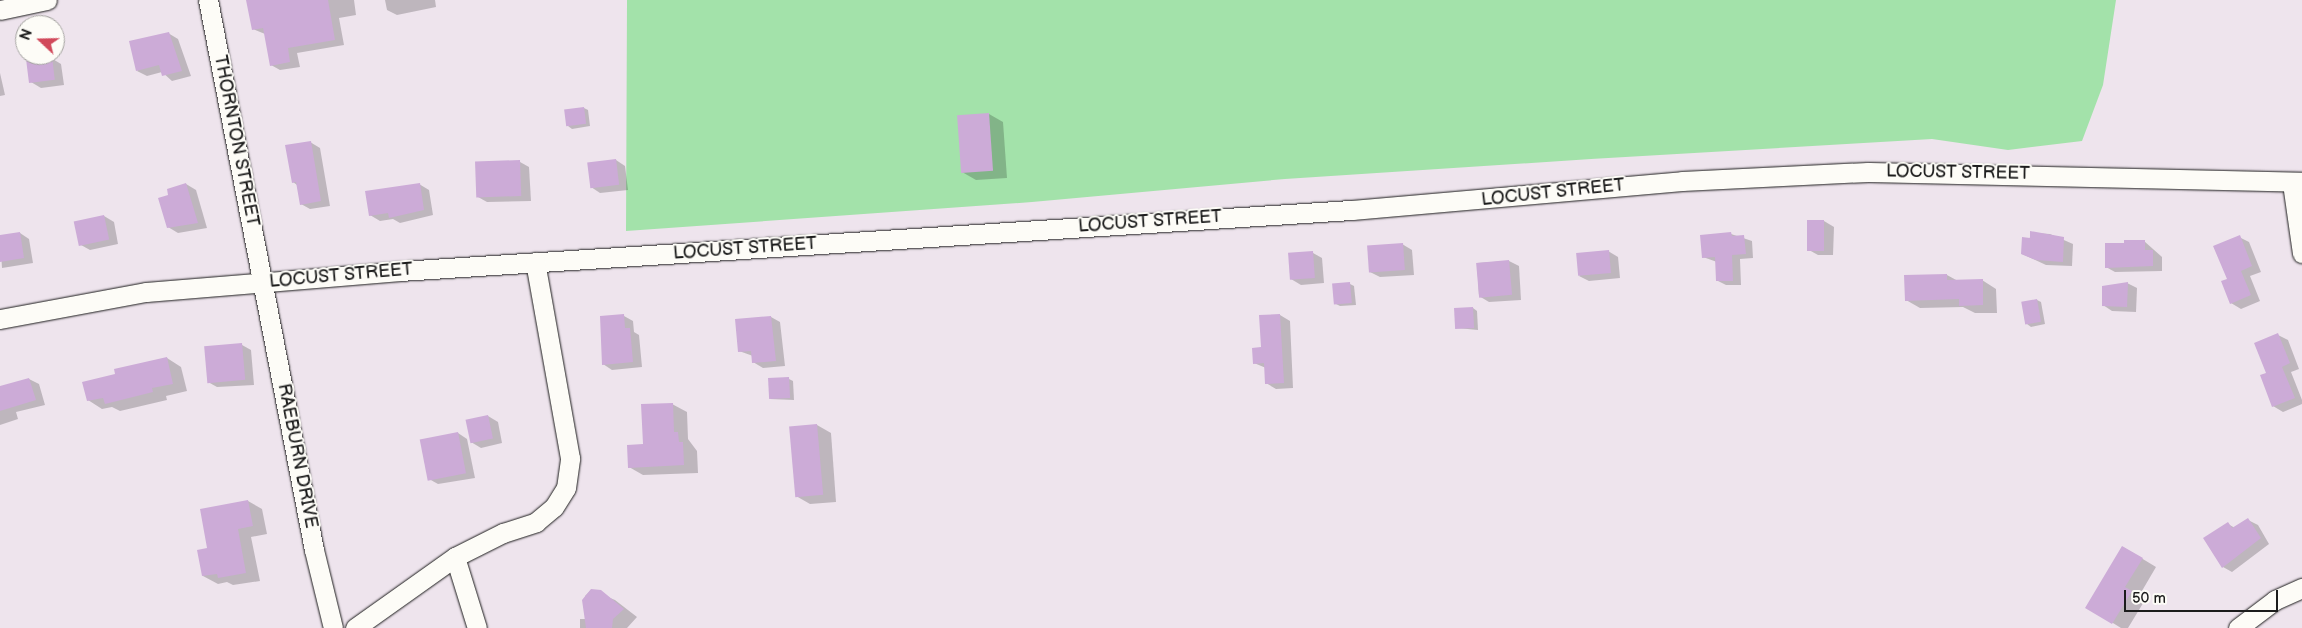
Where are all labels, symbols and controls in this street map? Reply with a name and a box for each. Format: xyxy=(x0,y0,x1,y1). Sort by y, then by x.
north arrow xyxy=(15,15,65,65)
text: N xyxy=(17,27,36,43)
street label: THORNTON STREET xyxy=(209,53,263,229)
street label: LOCUST STREET xyxy=(1886,161,2030,185)
street label: LOCUST STREET xyxy=(1480,175,1626,211)
street label: LOCUST STREET xyxy=(1077,206,1223,238)
street label: LOCUST STREET xyxy=(672,233,818,265)
street label: LOCUST STREET xyxy=(268,259,414,293)
street label: RAEBURN DRIVE xyxy=(272,382,322,530)
scale bar xyxy=(2127,580,2281,612)
text: 50 m xyxy=(2132,589,2166,608)

